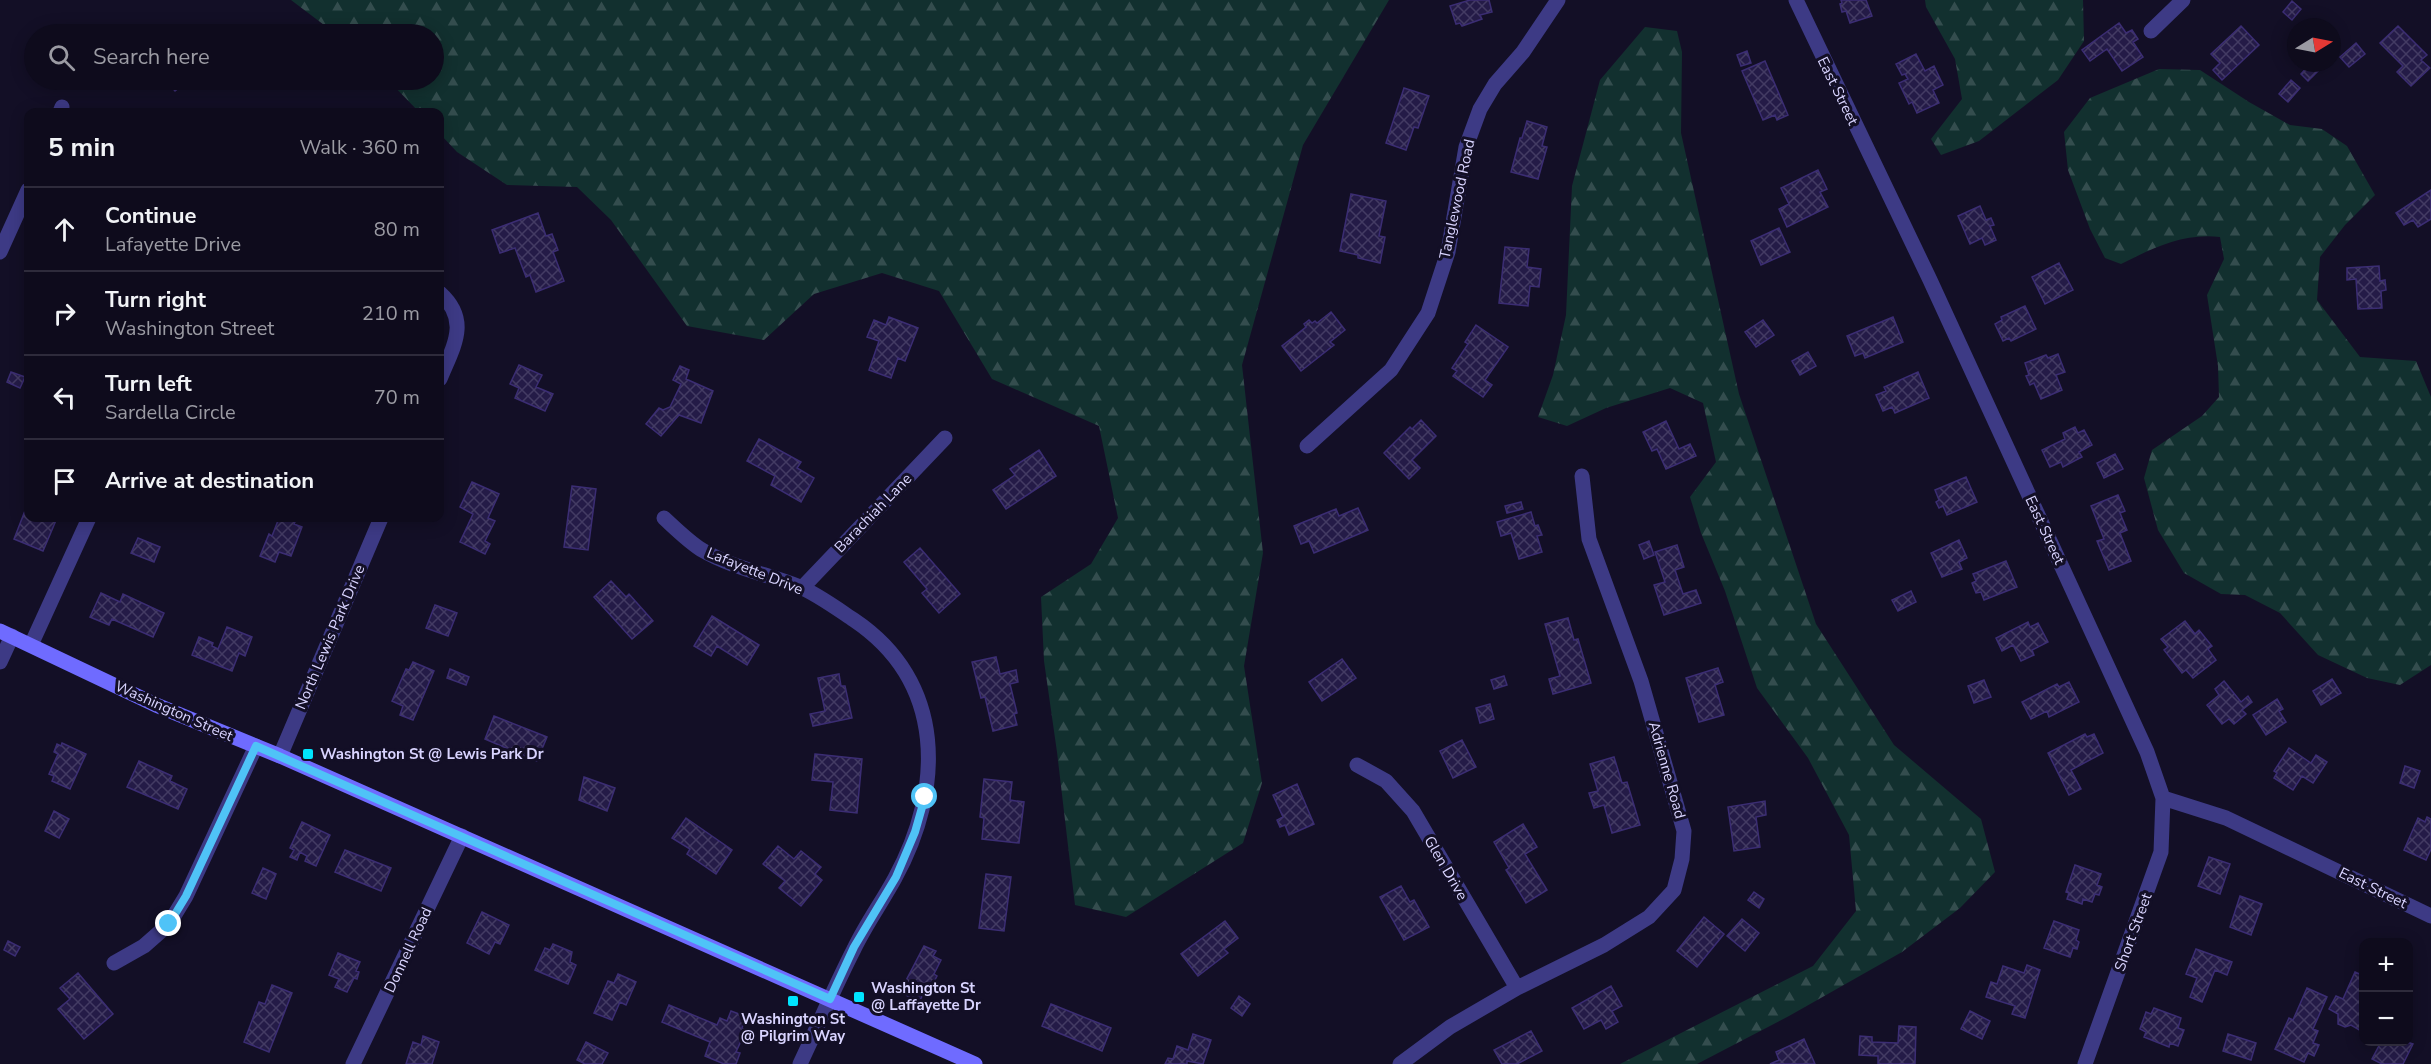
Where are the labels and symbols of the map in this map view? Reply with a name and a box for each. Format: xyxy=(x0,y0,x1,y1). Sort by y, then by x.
north arrow xyxy=(2287,18,2341,72)
street label: East Street xyxy=(1813,53,1863,129)
street label: Tanglewood Road xyxy=(1435,137,1479,261)
street label: Barachiah Lane xyxy=(830,469,916,557)
street label: East Street xyxy=(2020,492,2070,568)
street label: Lafayette Drive xyxy=(704,543,806,599)
street label: North Lewis Park Drive xyxy=(290,562,370,712)
street label: Washington Street xyxy=(112,676,237,746)
street label: Adrienne Road xyxy=(1644,719,1690,821)
place label: Washington St @ Lewis Park Dr xyxy=(320,744,544,764)
marker: Washington St @ Lewis Park Dr xyxy=(301,747,315,761)
route start xyxy=(911,783,937,809)
street label: Glen Drive xyxy=(1420,832,1472,904)
street label: East Street xyxy=(2335,863,2411,913)
street label: Short Street xyxy=(2110,889,2157,974)
street label: Donnell Road xyxy=(379,904,437,996)
route end xyxy=(155,910,181,936)
place label: Washington St @ Laffayette Dr xyxy=(871,978,981,1015)
marker: Washington St @ Laffayette Dr xyxy=(852,990,866,1004)
marker: Washington St @ Pilgrim Way xyxy=(786,994,800,1008)
place label: Washington St @ Pilgrim Way xyxy=(741,1009,845,1046)

